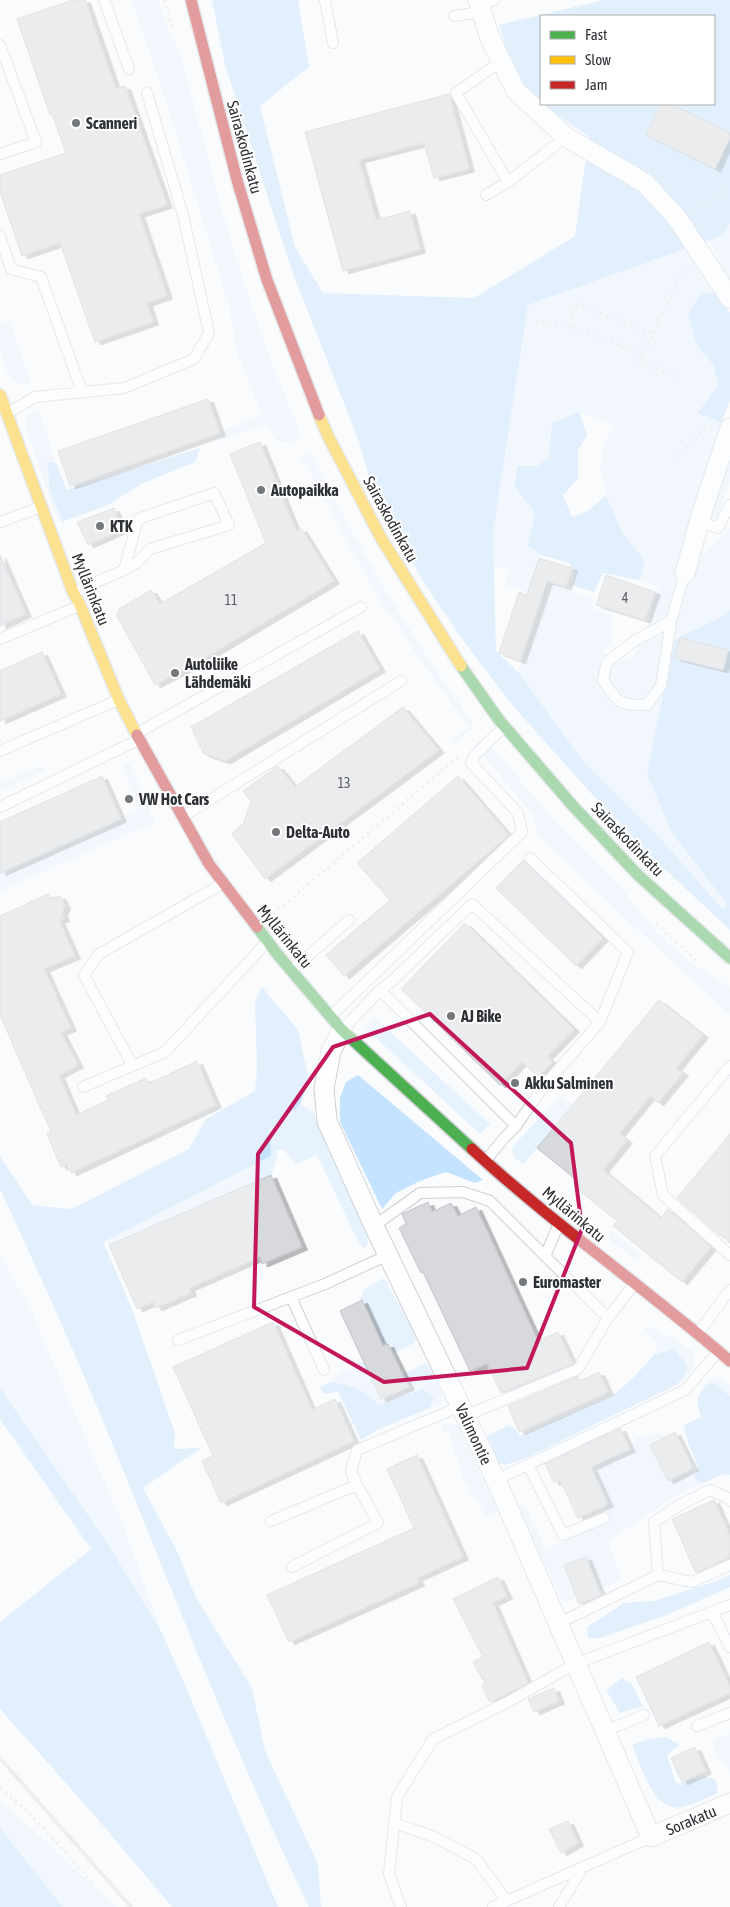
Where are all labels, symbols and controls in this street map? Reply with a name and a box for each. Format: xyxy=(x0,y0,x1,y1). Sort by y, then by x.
legend xyxy=(540,15,715,105)
text: Fast xyxy=(585,26,607,43)
text: Slow xyxy=(585,51,611,68)
text: Jam xyxy=(585,76,608,93)
street label: Sairaskodinkatu xyxy=(224,99,266,195)
place label: Scanneri xyxy=(86,114,138,132)
marker: Scanneri xyxy=(70,117,82,129)
street label: Sairaskodinkatu xyxy=(360,473,422,565)
place label: Autopaikka xyxy=(270,481,339,499)
marker: Autopaikka xyxy=(255,484,267,496)
place label: KTK xyxy=(110,517,133,535)
marker: KTK xyxy=(94,520,106,532)
street label: Myllärinkatu xyxy=(67,550,114,628)
house number: 4 xyxy=(622,590,629,606)
house number: 11 xyxy=(224,592,238,608)
place label: Autoliike Lähdemäki xyxy=(184,655,251,691)
marker: Autoliike Lähdemäki xyxy=(169,667,181,679)
house number: 13 xyxy=(337,775,351,791)
place label: VW Hot Cars xyxy=(138,790,210,808)
marker: VW Hot Cars xyxy=(123,793,135,805)
street label: Sairaskodinkatu xyxy=(588,798,668,880)
place label: Delta-Auto xyxy=(286,823,351,841)
marker: Delta-Auto xyxy=(270,826,282,838)
street label: Myllärinkatu xyxy=(253,901,316,972)
place label: AJ Bike xyxy=(460,1007,501,1025)
marker: AJ Bike xyxy=(445,1010,457,1022)
place label: Akku Salminen xyxy=(524,1074,613,1092)
marker: Akku Salminen xyxy=(509,1077,521,1089)
street label: Myllärinkatu xyxy=(538,1183,609,1246)
place label: Euromaster xyxy=(533,1273,601,1291)
marker: Euromaster xyxy=(517,1276,529,1288)
street label: Valimontie xyxy=(452,1401,496,1467)
street label: Sorakatu xyxy=(663,1801,719,1839)

